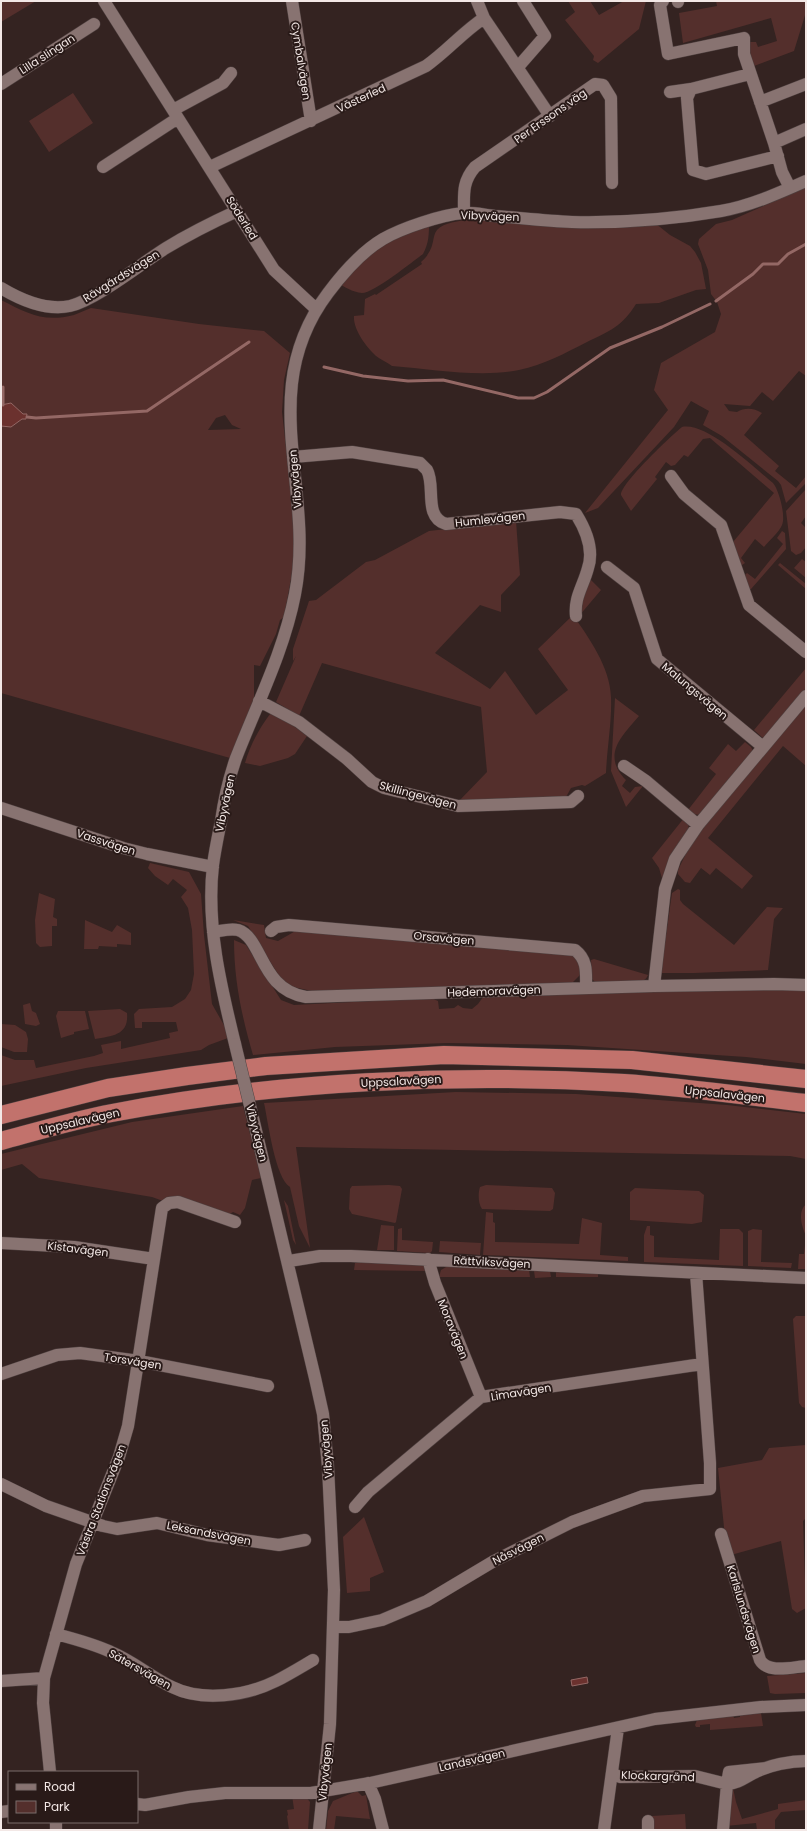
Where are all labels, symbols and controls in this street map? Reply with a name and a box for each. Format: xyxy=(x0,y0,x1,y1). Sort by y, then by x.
street label: Cymbalvägen xyxy=(287,21,315,101)
street label: Lilla slingan xyxy=(16,30,78,78)
street label: Västerled xyxy=(334,80,388,116)
street label: Per Erssons väg xyxy=(510,85,590,147)
street label: Söderled xyxy=(222,193,262,243)
street label: Vibyvägen xyxy=(460,207,520,225)
street label: Rävgärdsvägen xyxy=(80,246,162,306)
street label: Vibyvägen xyxy=(284,449,306,509)
street label: Humlevägen xyxy=(454,507,526,531)
street label: Malungsvägen xyxy=(659,659,731,723)
street label: Vibyvägen xyxy=(211,773,239,833)
street label: Skillingevägen xyxy=(378,777,458,813)
street label: Vassvägen xyxy=(74,825,138,859)
street label: Orsavägen xyxy=(413,927,475,949)
street label: Hedemoravägen xyxy=(447,981,541,1001)
street label: Uppsalavägen xyxy=(360,1071,442,1091)
street label: Uppsalavägen xyxy=(684,1082,766,1106)
street label: Vibyvägen xyxy=(242,1103,272,1163)
street label: Uppsalavägen xyxy=(39,1104,121,1138)
street label: Kistavägen xyxy=(47,1237,109,1261)
street label: Rättviksvägen xyxy=(453,1252,531,1272)
street label: Moravägen xyxy=(434,1297,472,1361)
street label: Torsvägen xyxy=(103,1349,163,1373)
street label: Limavägen xyxy=(490,1379,552,1405)
street label: Vibyvägen xyxy=(315,1419,337,1479)
street label: Västra Stationsvägen xyxy=(72,1442,130,1558)
street label: Leksandsvägen xyxy=(165,1517,253,1549)
street label: Nåsvägen xyxy=(489,1529,547,1569)
street label: Karlslundsvägen xyxy=(723,1563,765,1655)
street label: Sätersvägen xyxy=(106,1645,174,1693)
street label: Vibyvägen xyxy=(314,1742,336,1802)
street label: Landsvägen xyxy=(437,1745,507,1775)
street label: Klockargränd xyxy=(621,1767,695,1785)
legend xyxy=(8,1771,138,1823)
text: Road xyxy=(44,1778,75,1795)
text: Park xyxy=(44,1798,71,1815)

